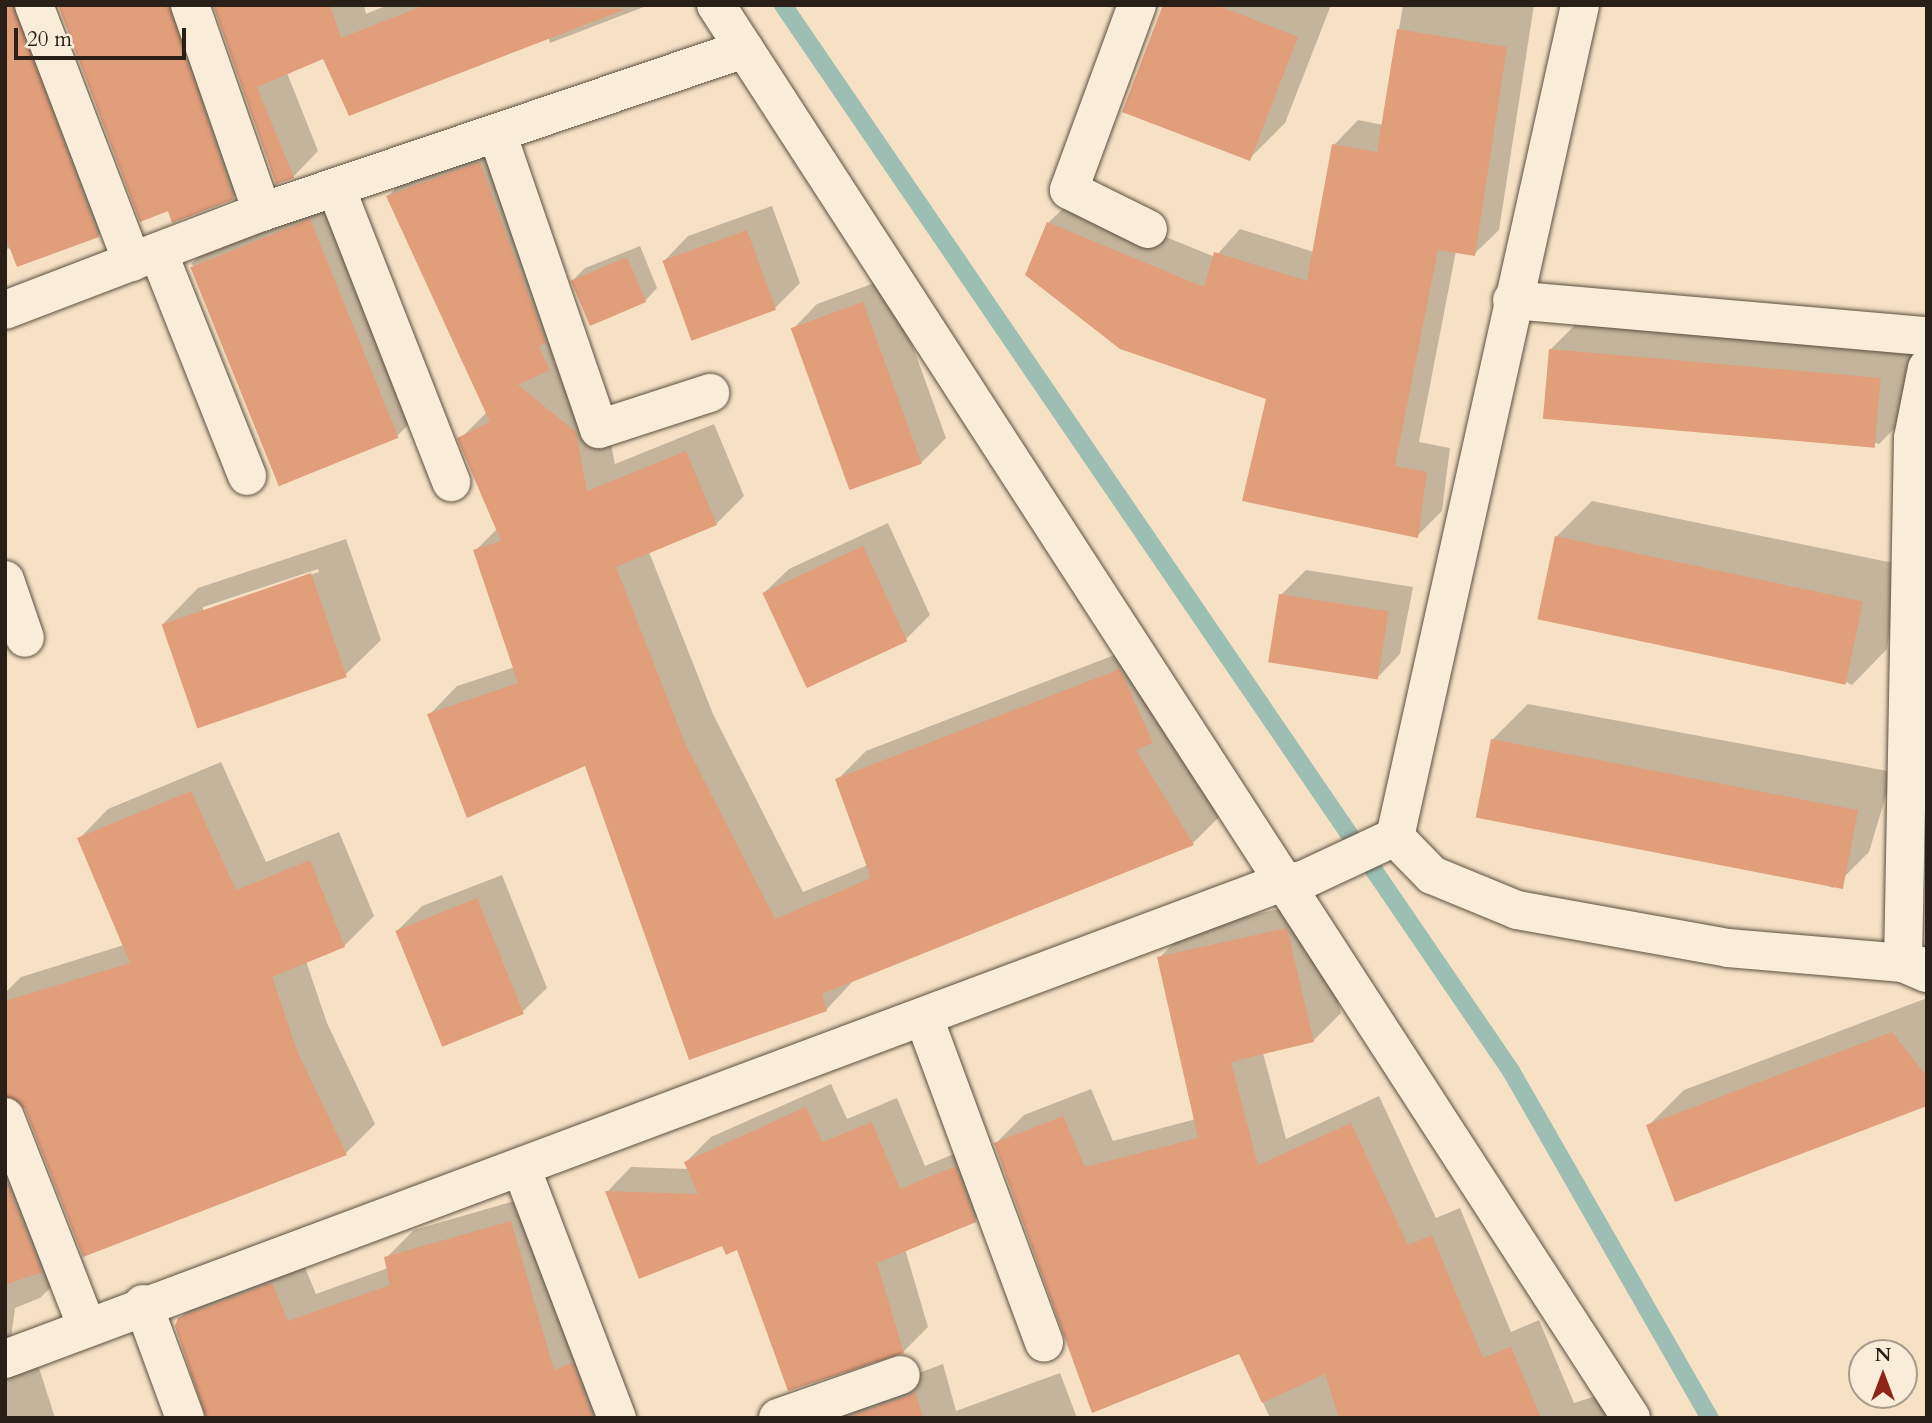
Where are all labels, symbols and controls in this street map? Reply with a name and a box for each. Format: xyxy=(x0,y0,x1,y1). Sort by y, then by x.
scale bar xyxy=(18,14,189,58)
text: 20 m xyxy=(27,25,72,54)
north arrow xyxy=(1848,1339,1918,1409)
text: N xyxy=(1875,1342,1891,1368)

